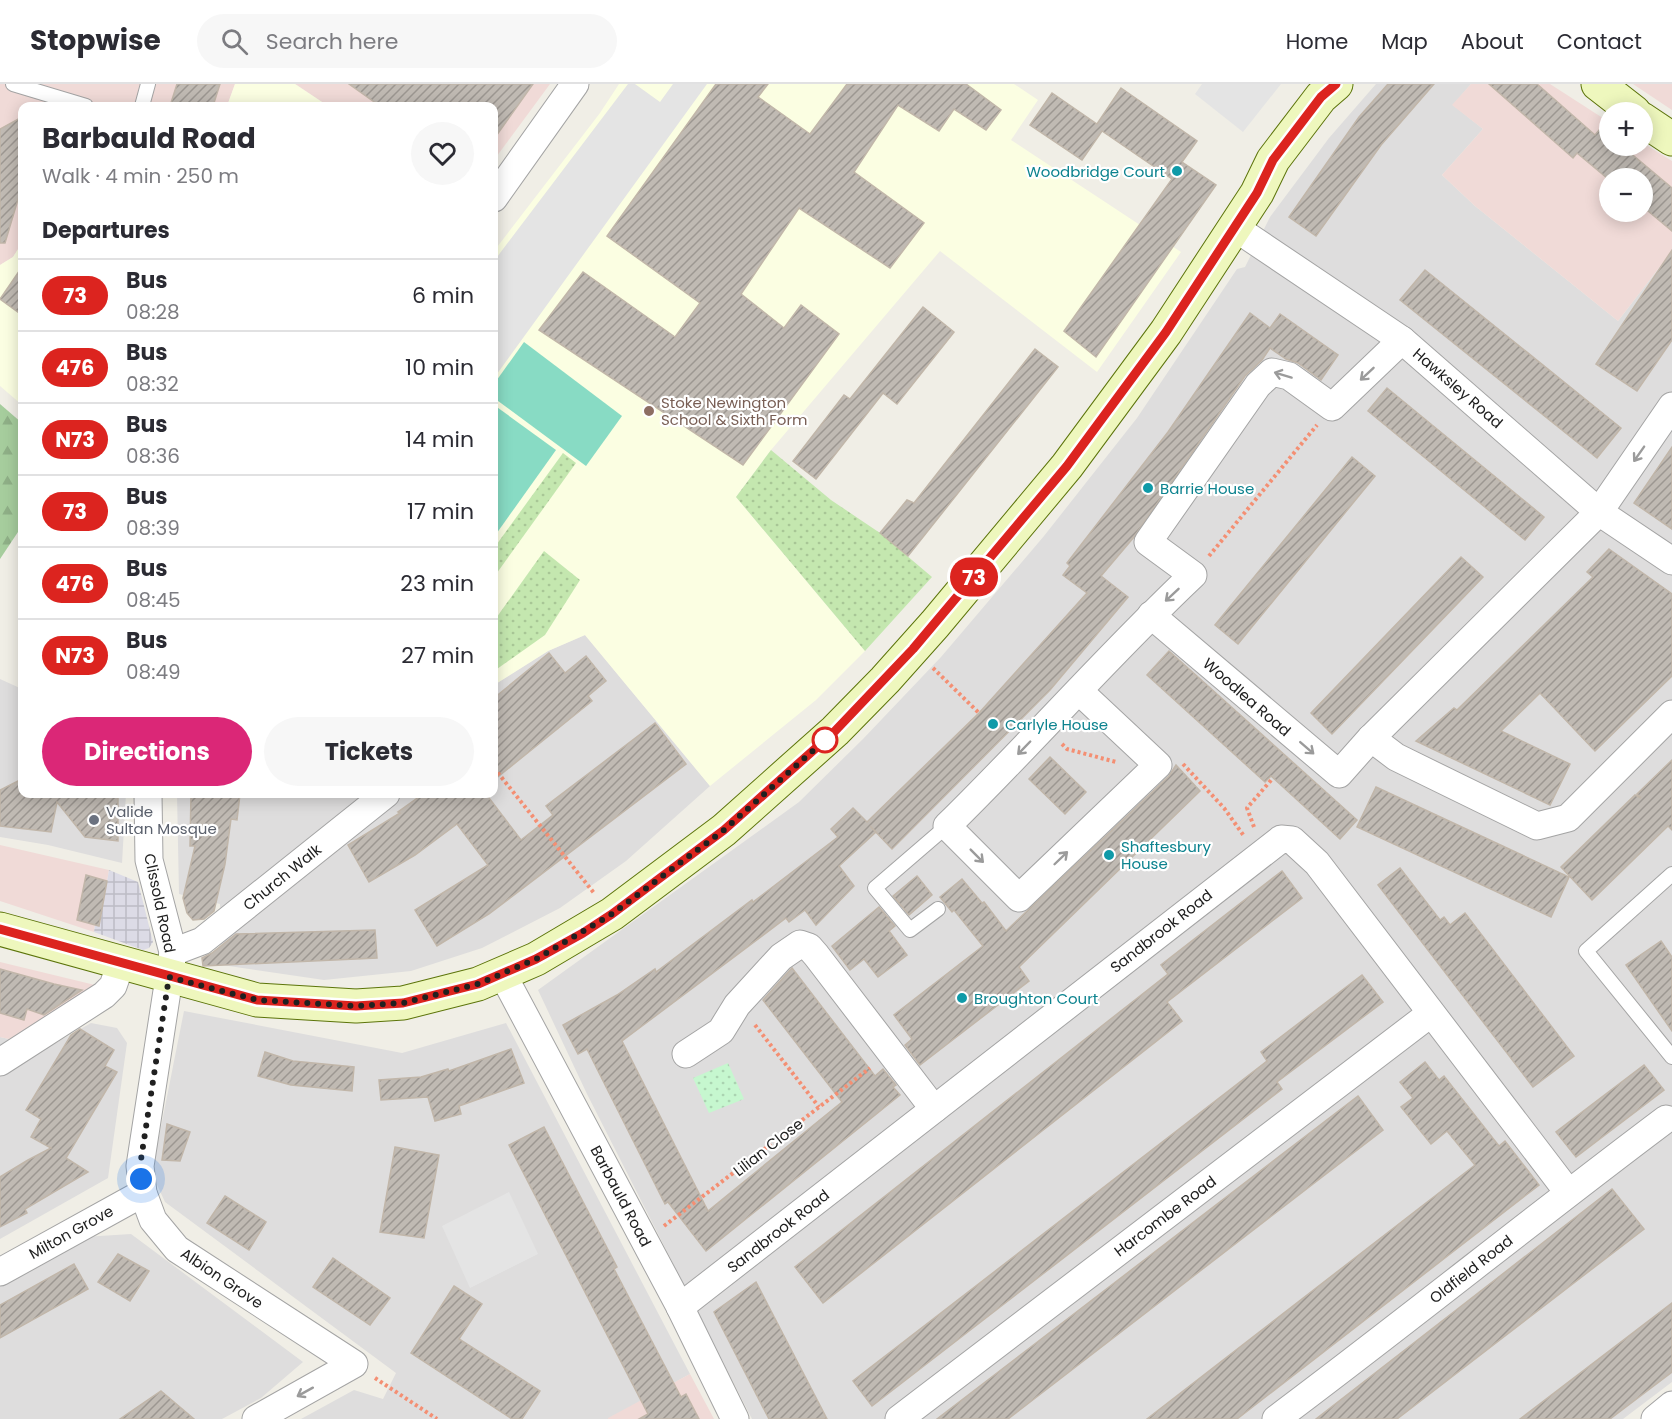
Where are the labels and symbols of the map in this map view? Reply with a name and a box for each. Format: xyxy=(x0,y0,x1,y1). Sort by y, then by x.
place label: Woodbridge Court xyxy=(1026,161,1165,182)
marker: Woodbridge Court xyxy=(1170,164,1184,178)
street label: Hawksley Road xyxy=(1409,343,1507,433)
one-way arrow xyxy=(1360,366,1375,381)
one-way arrow xyxy=(1274,369,1293,380)
place label: Stoke Newington School & Sixth Form xyxy=(661,392,807,430)
marker: Stoke Newington School & Sixth Form xyxy=(642,404,656,418)
one-way arrow xyxy=(1633,446,1645,462)
place label: Barrie House xyxy=(1160,478,1254,499)
marker: Barrie House xyxy=(1141,481,1155,495)
line badge: 73 xyxy=(947,558,1001,596)
one-way arrow xyxy=(1165,588,1180,602)
street label: Woodlea Road xyxy=(1199,653,1295,741)
place label: Carlyle House xyxy=(1005,714,1108,735)
marker: Carlyle House xyxy=(986,717,1000,731)
unlabelled marker xyxy=(812,727,838,753)
one-way arrow xyxy=(1017,741,1032,756)
one-way arrow xyxy=(1299,742,1315,755)
place label: Valide Sultan Mosque xyxy=(106,801,217,839)
marker: Valide Sultan Mosque xyxy=(87,813,101,827)
place label: Shaftesbury House xyxy=(1121,836,1211,874)
street label: Church Walk xyxy=(238,839,326,915)
marker: Shaftesbury House xyxy=(1102,848,1116,862)
one-way arrow xyxy=(969,849,984,864)
street label: Clissold Road xyxy=(139,851,181,955)
one-way arrow xyxy=(1053,851,1068,865)
street label: Sandbrook Road xyxy=(1106,884,1216,978)
place label: Broughton Court xyxy=(974,988,1098,1009)
marker: Broughton Court xyxy=(955,991,969,1005)
street label: Lilian Close xyxy=(729,1113,807,1181)
street label: Barbauld Road xyxy=(586,1142,656,1250)
your location xyxy=(126,1164,156,1194)
street label: Harcombe Road xyxy=(1110,1171,1220,1261)
street label: Sandbrook Road xyxy=(723,1184,833,1278)
street label: Milton Grove xyxy=(25,1200,117,1264)
street label: Oldfield Road xyxy=(1425,1230,1517,1308)
street label: Albion Grove xyxy=(177,1243,267,1313)
one-way arrow xyxy=(297,1386,314,1398)

